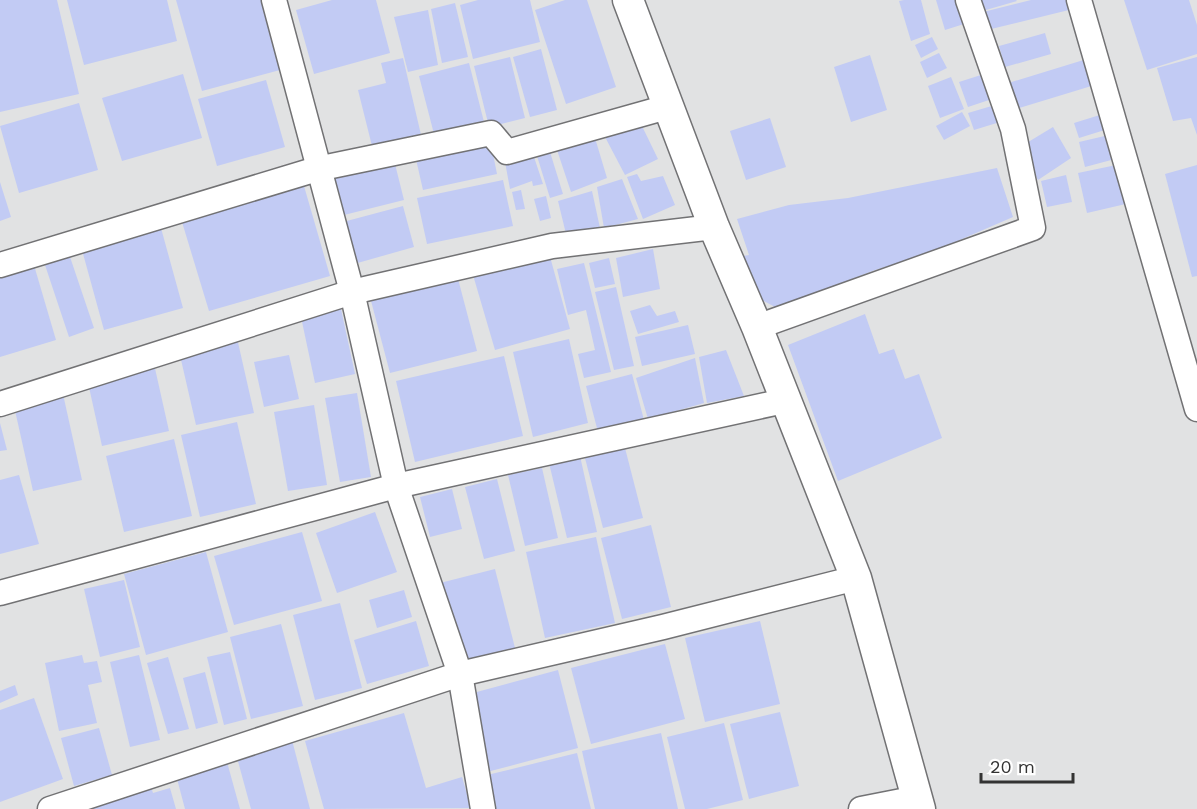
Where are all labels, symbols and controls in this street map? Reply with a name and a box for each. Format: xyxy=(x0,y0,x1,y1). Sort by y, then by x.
scale bar xyxy=(981,746,1072,784)
text: 20 m xyxy=(990,756,1035,777)

